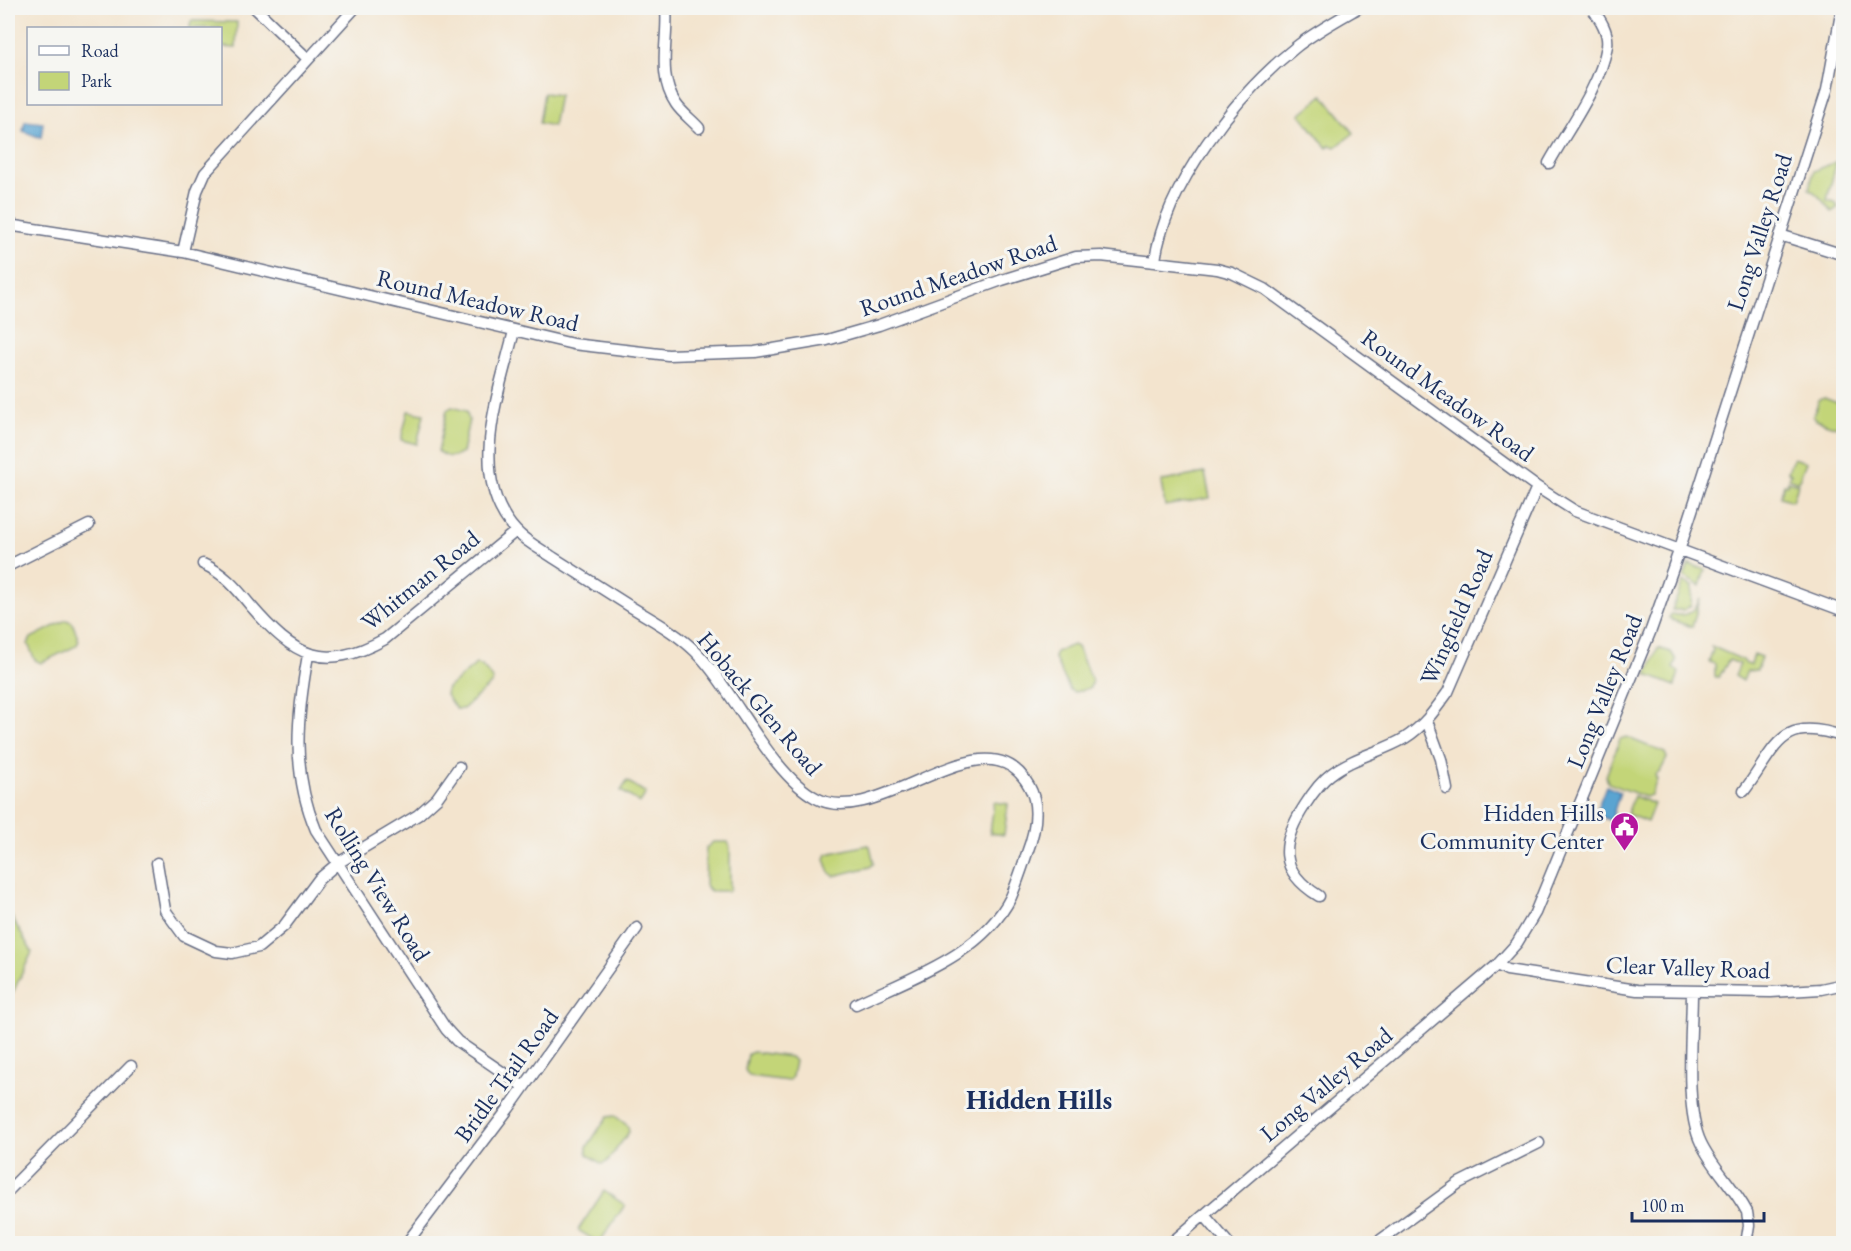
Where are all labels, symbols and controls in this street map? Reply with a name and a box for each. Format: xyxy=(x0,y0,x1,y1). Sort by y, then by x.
legend xyxy=(27,27,222,105)
text: Road xyxy=(81,39,120,62)
text: Park xyxy=(81,69,112,92)
street label: Long Valley Road xyxy=(1719,149,1799,315)
street label: Round Meadow Road xyxy=(855,226,1061,323)
street label: Round Meadow Road xyxy=(374,262,583,339)
street label: Round Meadow Road xyxy=(1355,322,1541,469)
street label: Whitman Road xyxy=(354,522,486,637)
street label: Wingfield Road xyxy=(1412,544,1500,690)
street label: Long Valley Road xyxy=(1559,609,1649,773)
street label: Hoback Glen Road xyxy=(691,625,830,782)
place label: Hidden Hills Community Center xyxy=(1420,797,1604,856)
street label: Rolling View Road xyxy=(318,801,438,968)
public building icon: Hidden Hills Community Center xyxy=(1609,810,1641,852)
street label: Clear Valley Road xyxy=(1605,949,1771,985)
street label: Bridle Trail Road xyxy=(447,1001,565,1148)
street label: Long Valley Road xyxy=(1253,1019,1399,1148)
district label: Hidden Hills xyxy=(966,1082,1112,1117)
scale bar xyxy=(1632,1185,1764,1223)
text: 100 m xyxy=(1641,1194,1685,1217)

